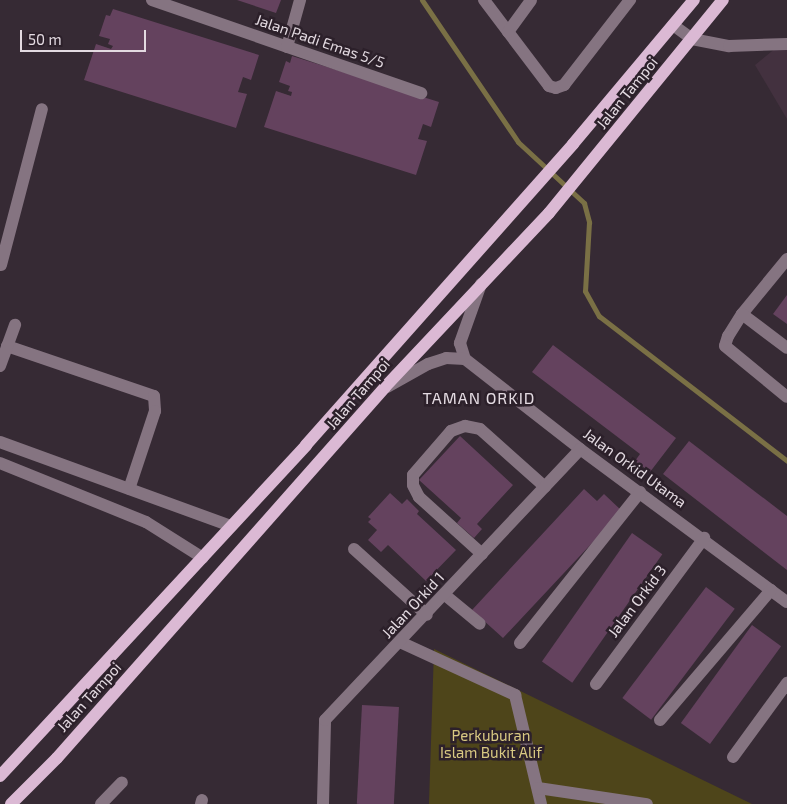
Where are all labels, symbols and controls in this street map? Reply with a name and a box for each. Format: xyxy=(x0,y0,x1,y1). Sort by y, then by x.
street label: Jalan Padi Emas 5/5 xyxy=(253,10,387,72)
scale bar xyxy=(22,20,149,52)
text: 50 m xyxy=(28,30,62,48)
street label: Jalan Tampoi xyxy=(592,53,662,133)
street label: Jalan Tampoi xyxy=(322,355,394,433)
district label: TAMAN ORKID xyxy=(421,388,537,408)
street label: Jalan Orkid Utama xyxy=(580,425,690,511)
street label: Jalan Orkid 3 xyxy=(604,561,670,641)
street label: Jalan Orkid 1 xyxy=(378,568,448,642)
street label: Jalan Tampoi xyxy=(53,658,125,736)
park label: Perkuburan Islam Bukit Alif xyxy=(440,726,542,761)

